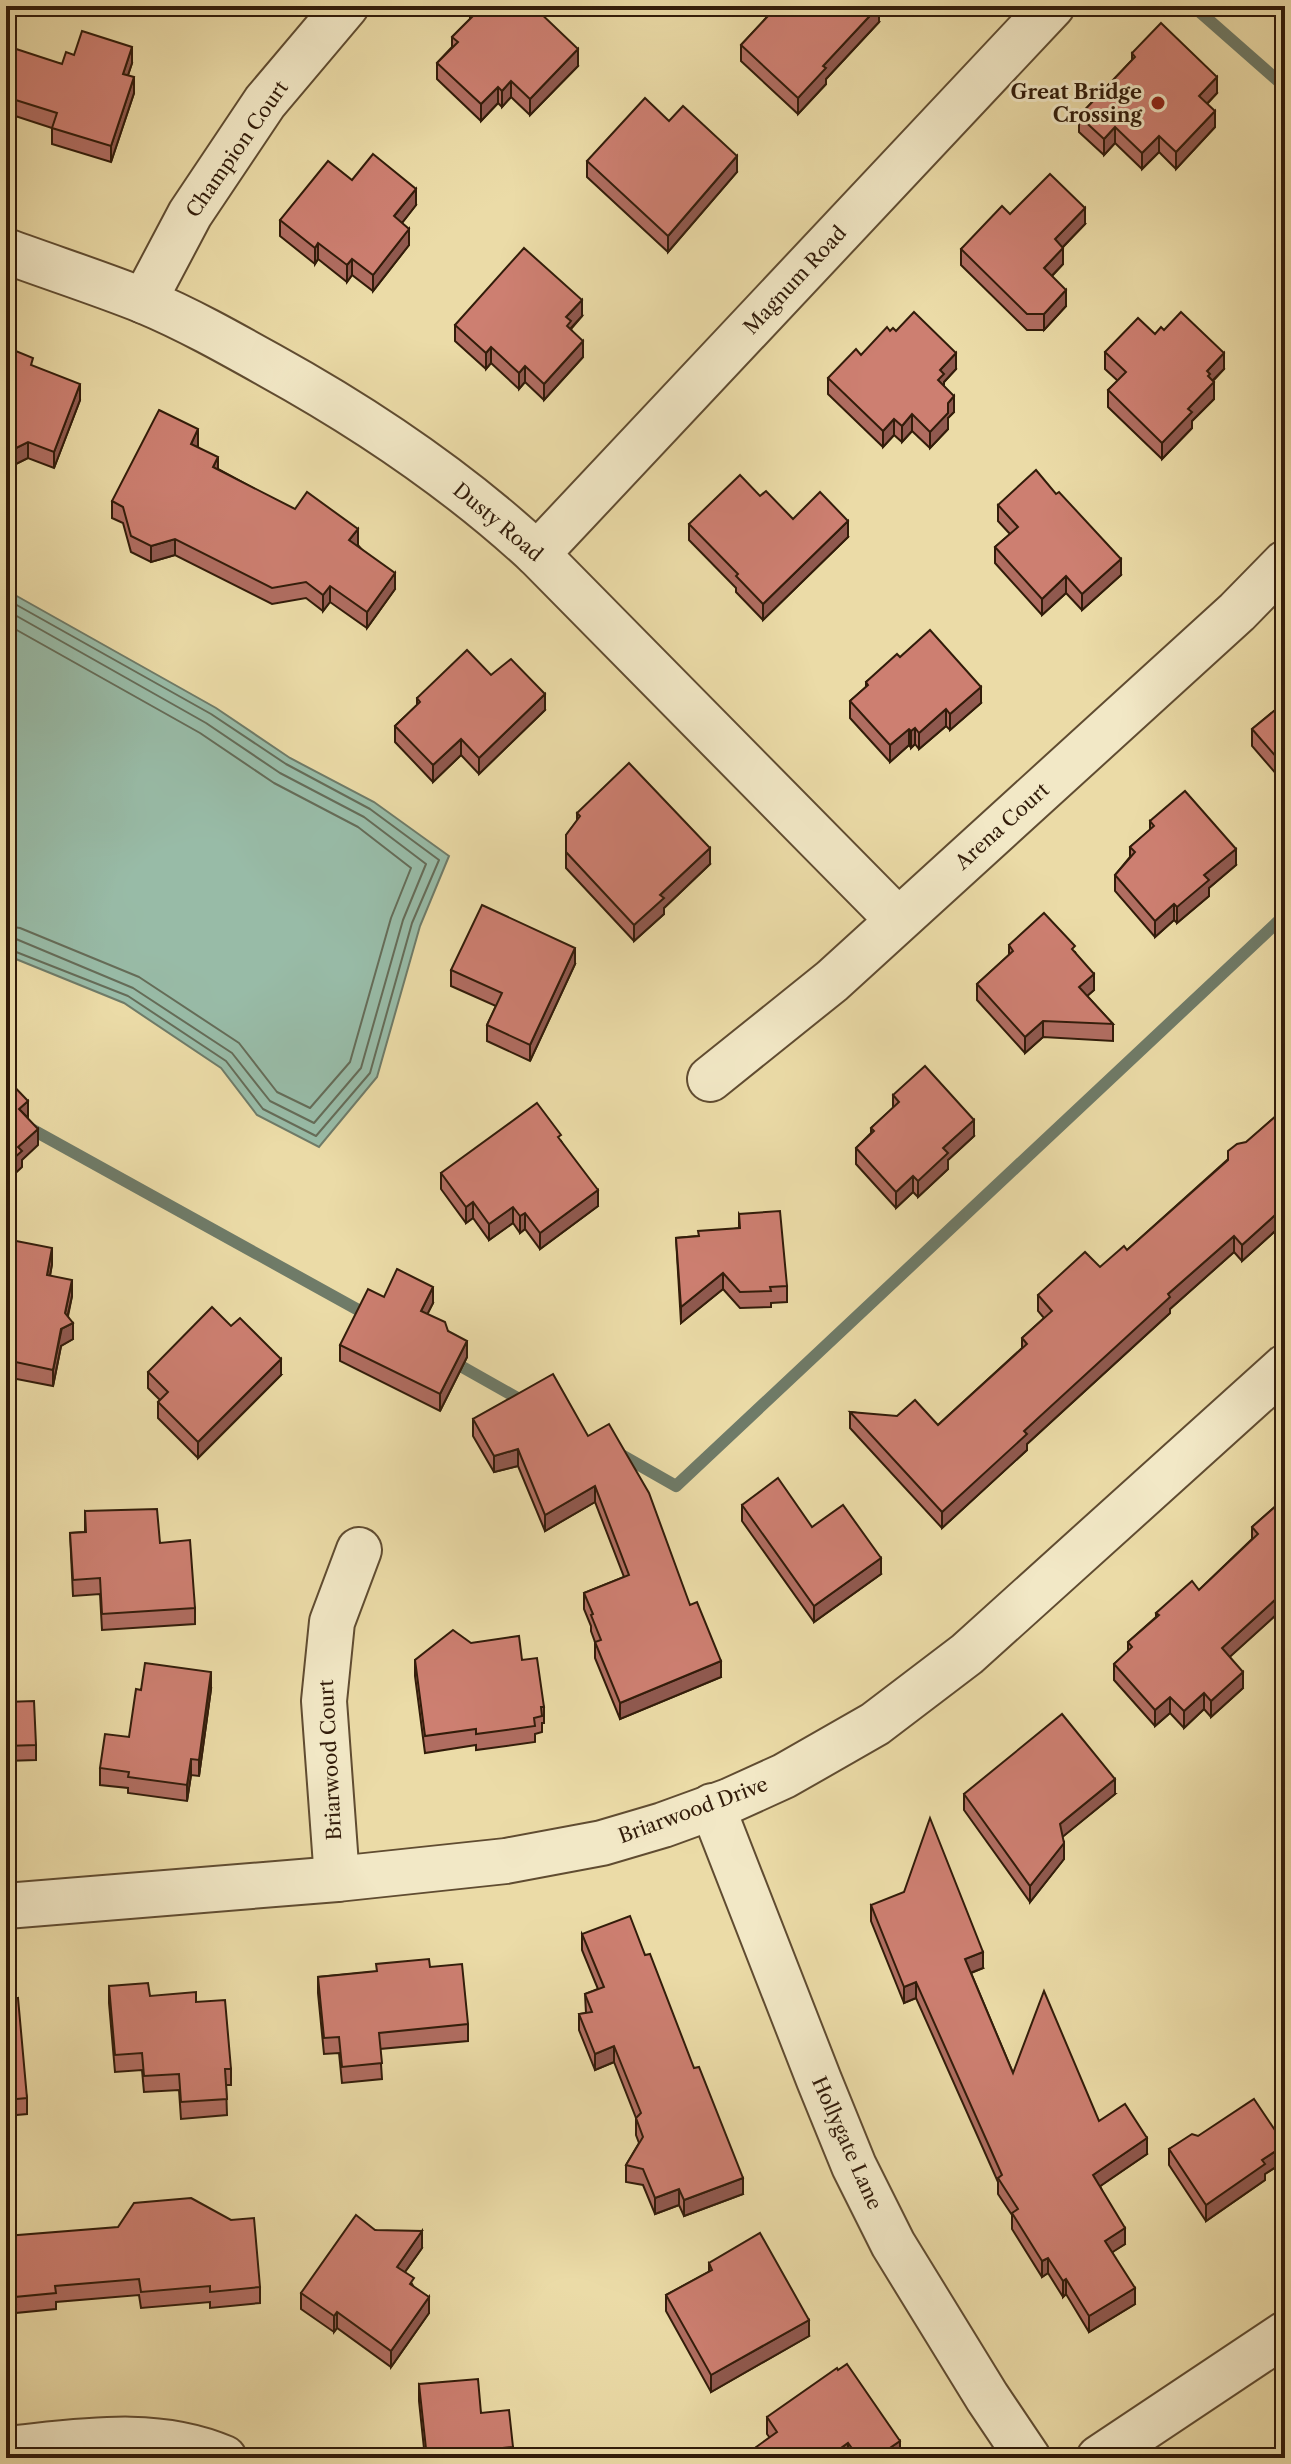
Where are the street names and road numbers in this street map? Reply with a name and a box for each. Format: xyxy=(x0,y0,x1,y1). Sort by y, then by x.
street label: Champion Court xyxy=(181,76,293,222)
street label: Magnum Road xyxy=(739,221,851,339)
street label: Dusty Road xyxy=(448,478,548,566)
street label: Arena Court xyxy=(949,778,1054,875)
street label: Briarwood Court xyxy=(314,1679,346,1841)
street label: Briarwood Drive xyxy=(615,1772,771,1848)
street label: Hollygate Lane xyxy=(807,2073,887,2213)

